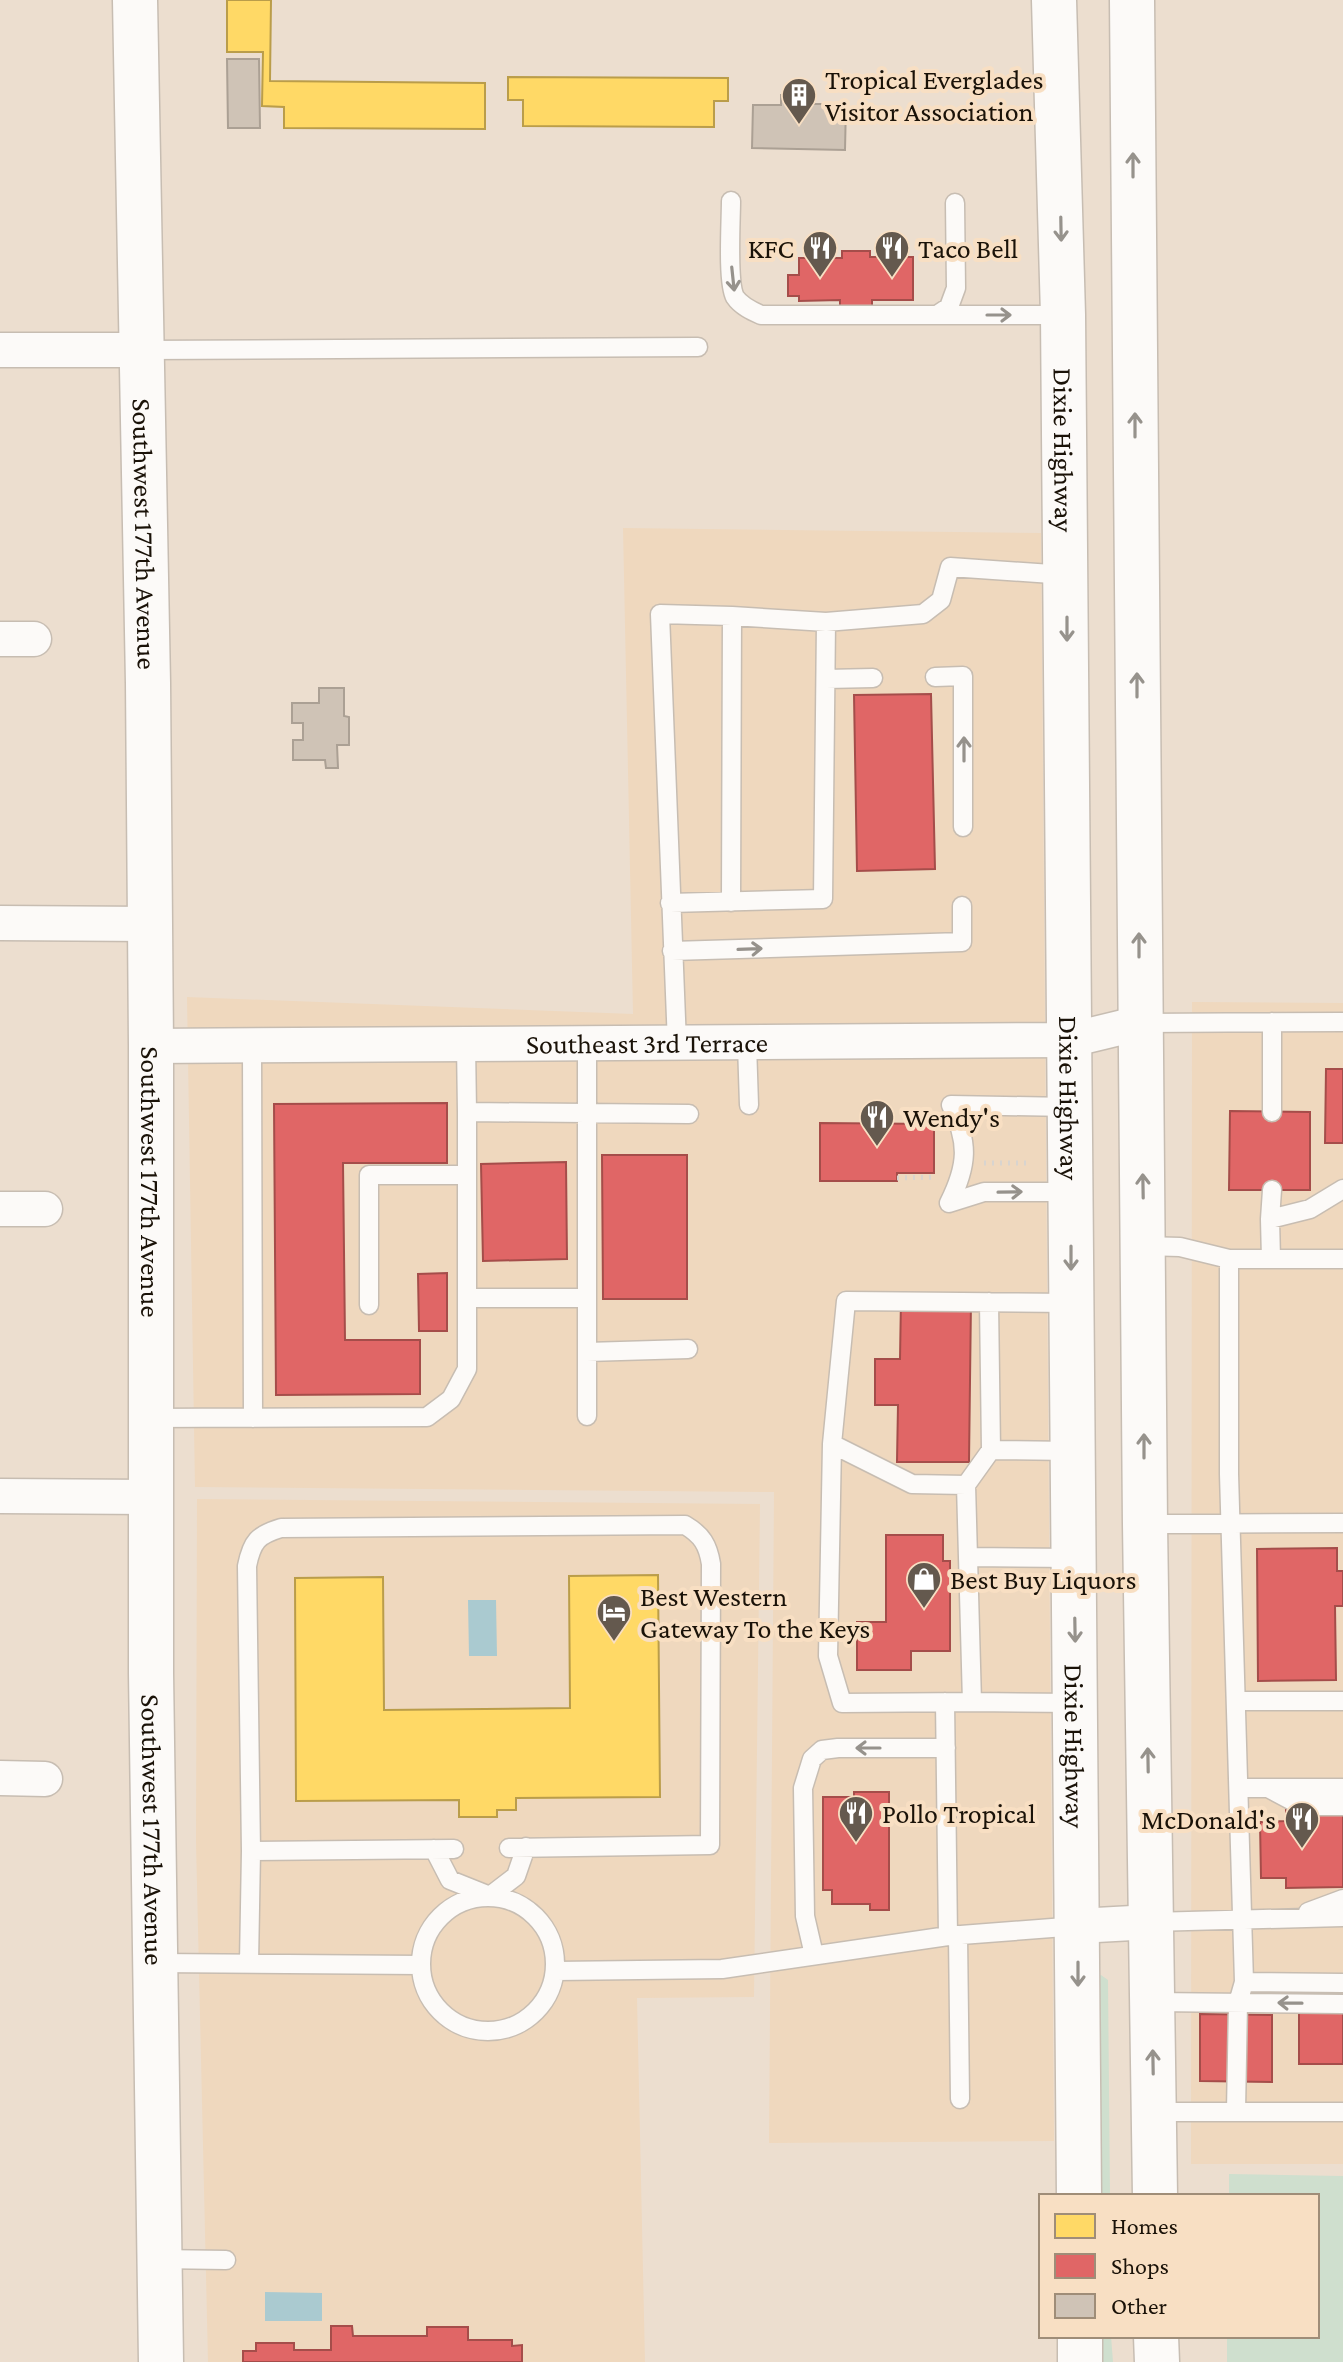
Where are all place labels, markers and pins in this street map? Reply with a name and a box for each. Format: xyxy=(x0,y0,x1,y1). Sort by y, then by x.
place label: Tropical Everglades Visitor Association xyxy=(825,64,1044,127)
building icon: Tropical Everglades Visitor Association xyxy=(780,76,818,126)
restaurant icon: KFC xyxy=(801,229,839,279)
restaurant icon: Taco Bell xyxy=(873,229,911,279)
place label: KFC xyxy=(748,233,794,264)
place label: Taco Bell xyxy=(918,233,1018,264)
restaurant icon: Wendy's xyxy=(858,1098,896,1148)
place label: Wendy's xyxy=(903,1102,1000,1133)
shop icon: Best Buy Liquors xyxy=(905,1560,943,1610)
place label: Best Buy Liquors xyxy=(950,1564,1137,1595)
place label: Best Western Gateway To the Keys xyxy=(640,1581,870,1644)
hotel icon: Best Western Gateway To the Keys xyxy=(595,1593,633,1643)
restaurant icon: Pollo Tropical xyxy=(837,1794,875,1844)
place label: Pollo Tropical xyxy=(882,1798,1036,1829)
restaurant icon: McDonald's xyxy=(1283,1800,1321,1850)
place label: McDonald's xyxy=(1141,1804,1276,1835)

